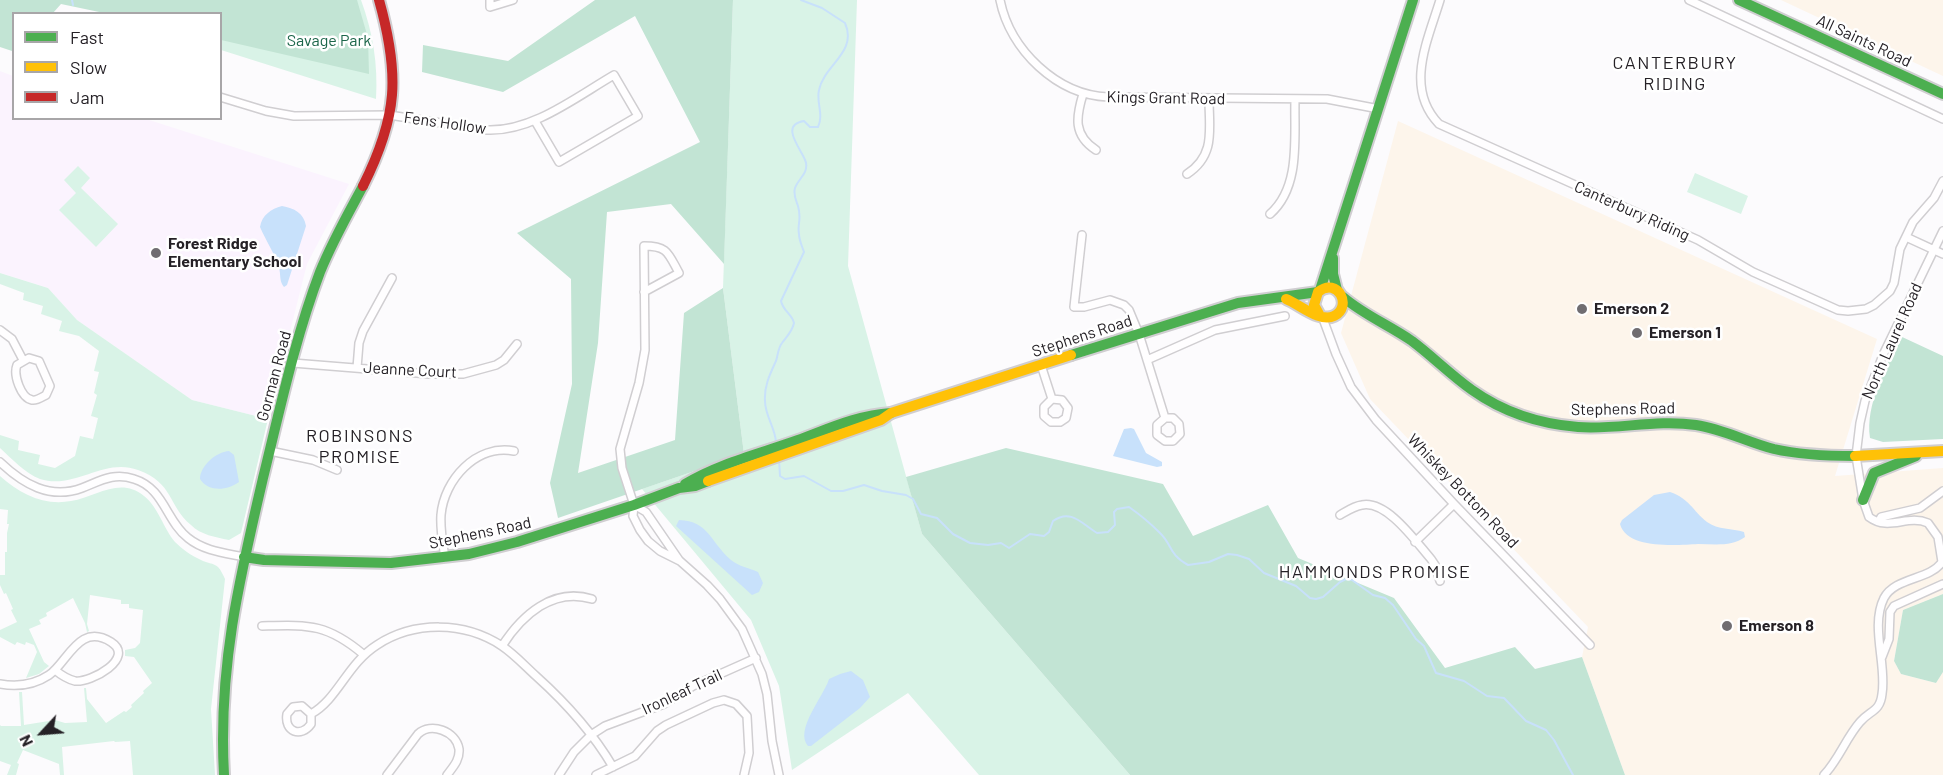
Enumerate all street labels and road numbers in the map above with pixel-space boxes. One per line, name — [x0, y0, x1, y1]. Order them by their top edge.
street label: All Saints Road — [1813, 11, 1915, 71]
street label: Kings Grant Road — [1107, 87, 1225, 109]
street label: Fens Hollow — [403, 108, 487, 138]
street label: Canterbury Riding — [1571, 177, 1693, 245]
street label: North Laurel Road — [1858, 280, 1926, 402]
street label: Stephens Road — [1029, 311, 1135, 361]
street label: Gorman Road — [253, 329, 295, 423]
street label: Jeanne Court — [363, 358, 457, 382]
street label: Stephens Road — [1571, 398, 1675, 420]
street label: Whiskey Bottom Road — [1403, 430, 1523, 552]
street label: Stephens Road — [427, 513, 533, 553]
street label: Ironleaf Trail — [639, 665, 725, 719]

